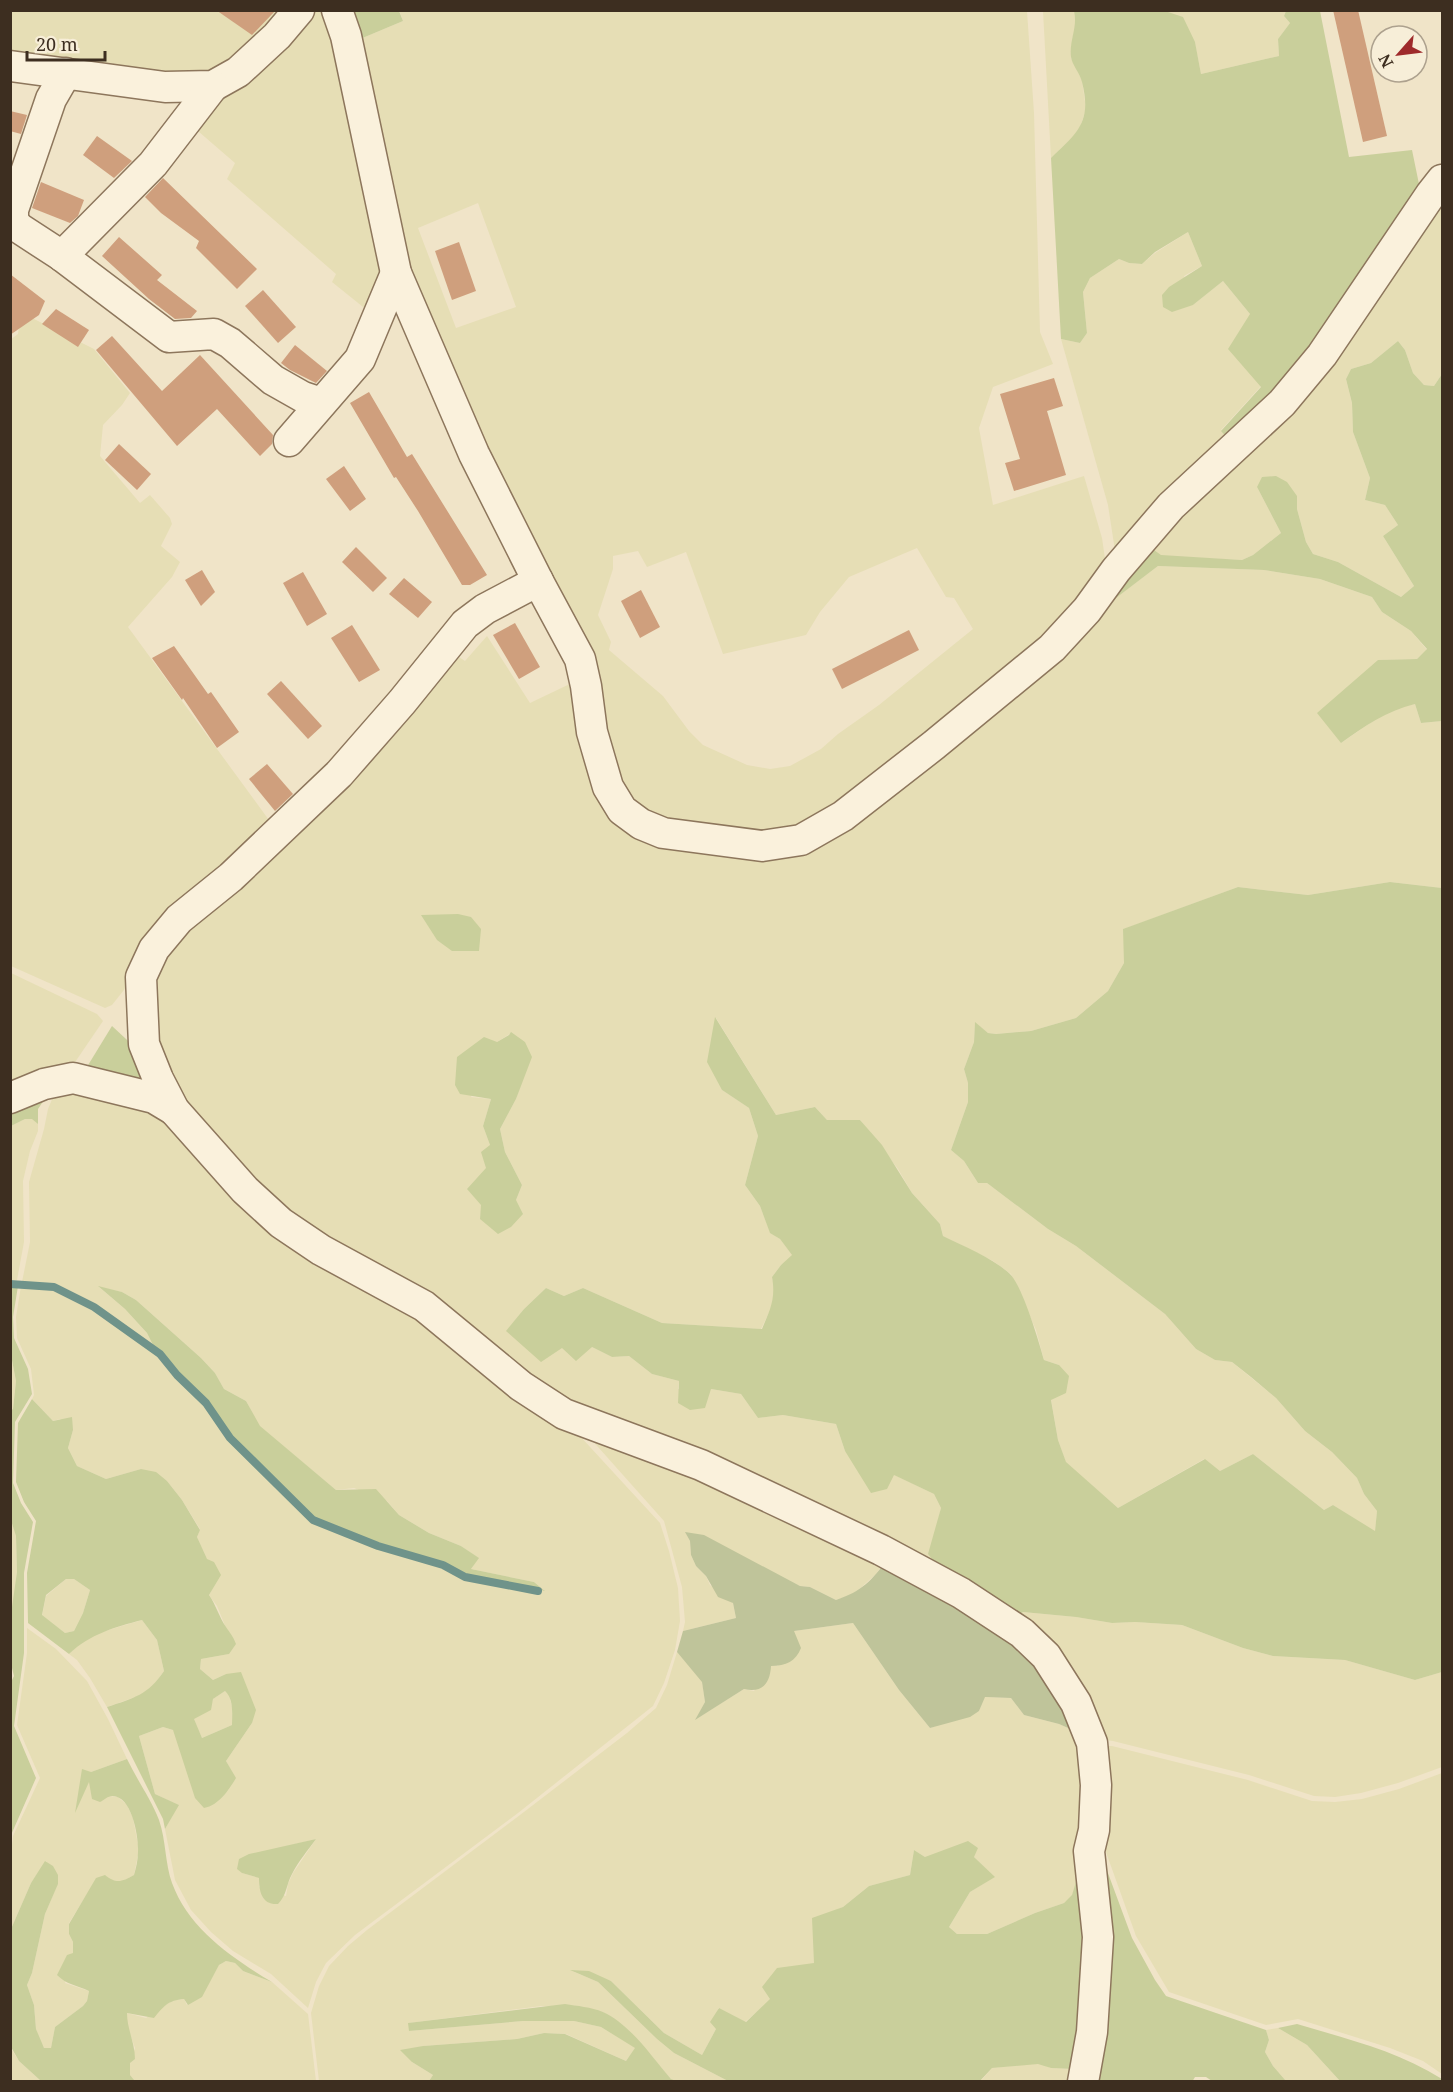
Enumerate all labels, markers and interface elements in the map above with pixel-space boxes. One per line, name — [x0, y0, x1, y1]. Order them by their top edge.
scale bar — [27, 24, 105, 62]
north arrow — [1369, 24, 1429, 84]
text: 20 m — [36, 32, 78, 56]
text: N — [1373, 50, 1398, 72]

